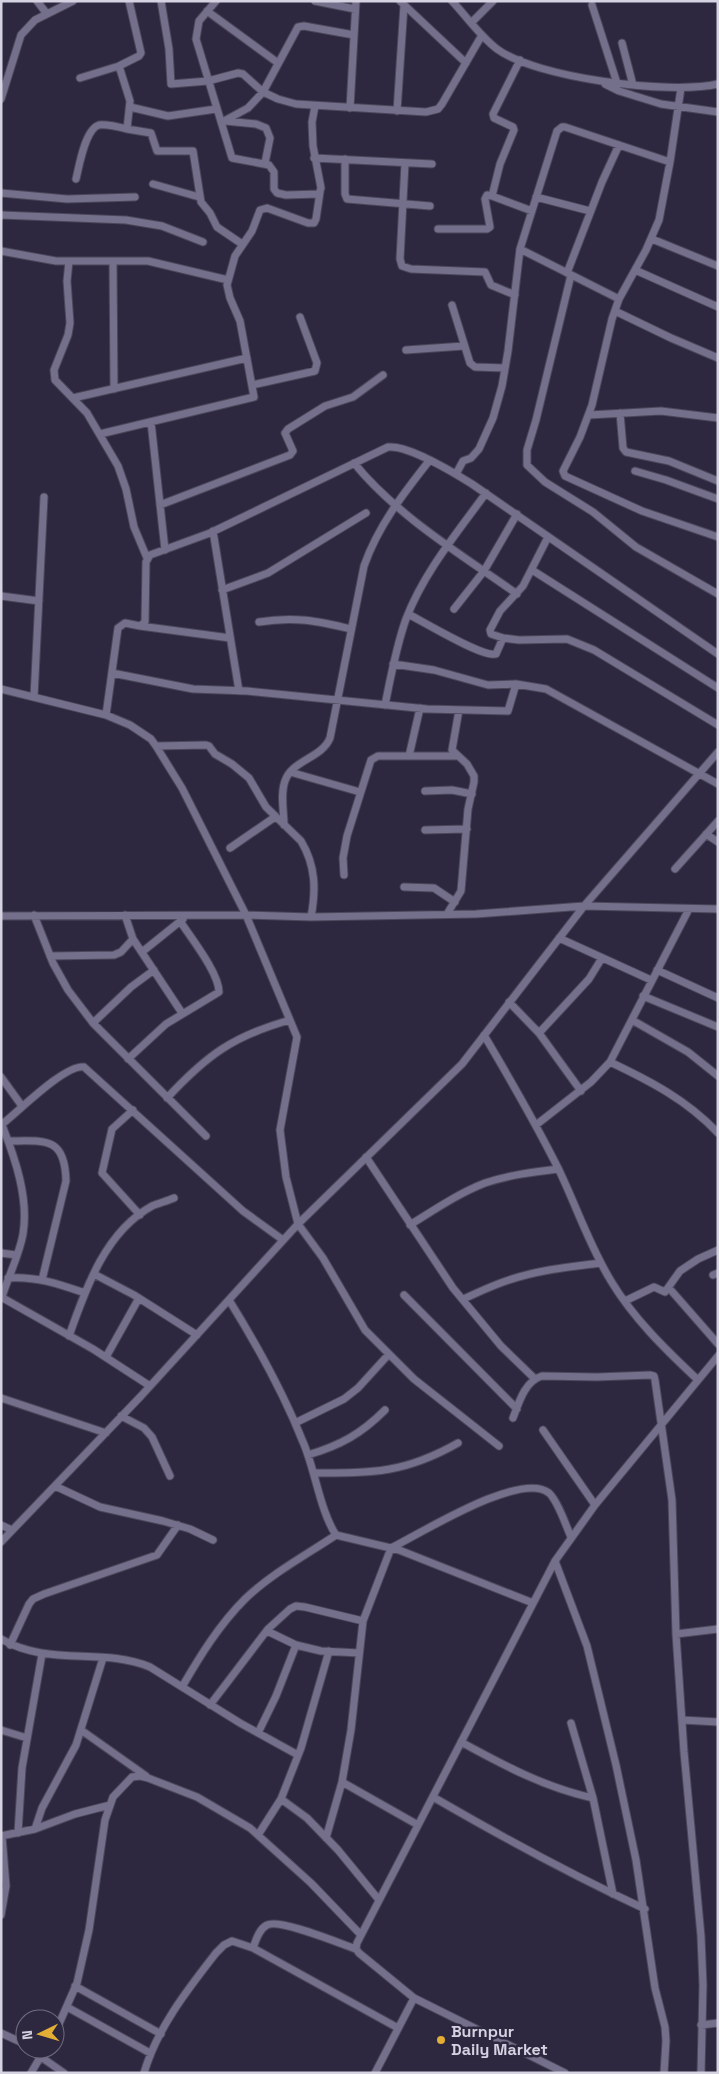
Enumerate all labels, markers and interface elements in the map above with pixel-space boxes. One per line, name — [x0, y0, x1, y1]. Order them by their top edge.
north arrow — [15, 2009, 65, 2059]
place label: Burnpur Daily Market — [451, 2021, 548, 2060]
text: N — [18, 2030, 36, 2041]
marker: Burnpur Daily Market — [435, 2034, 447, 2046]

